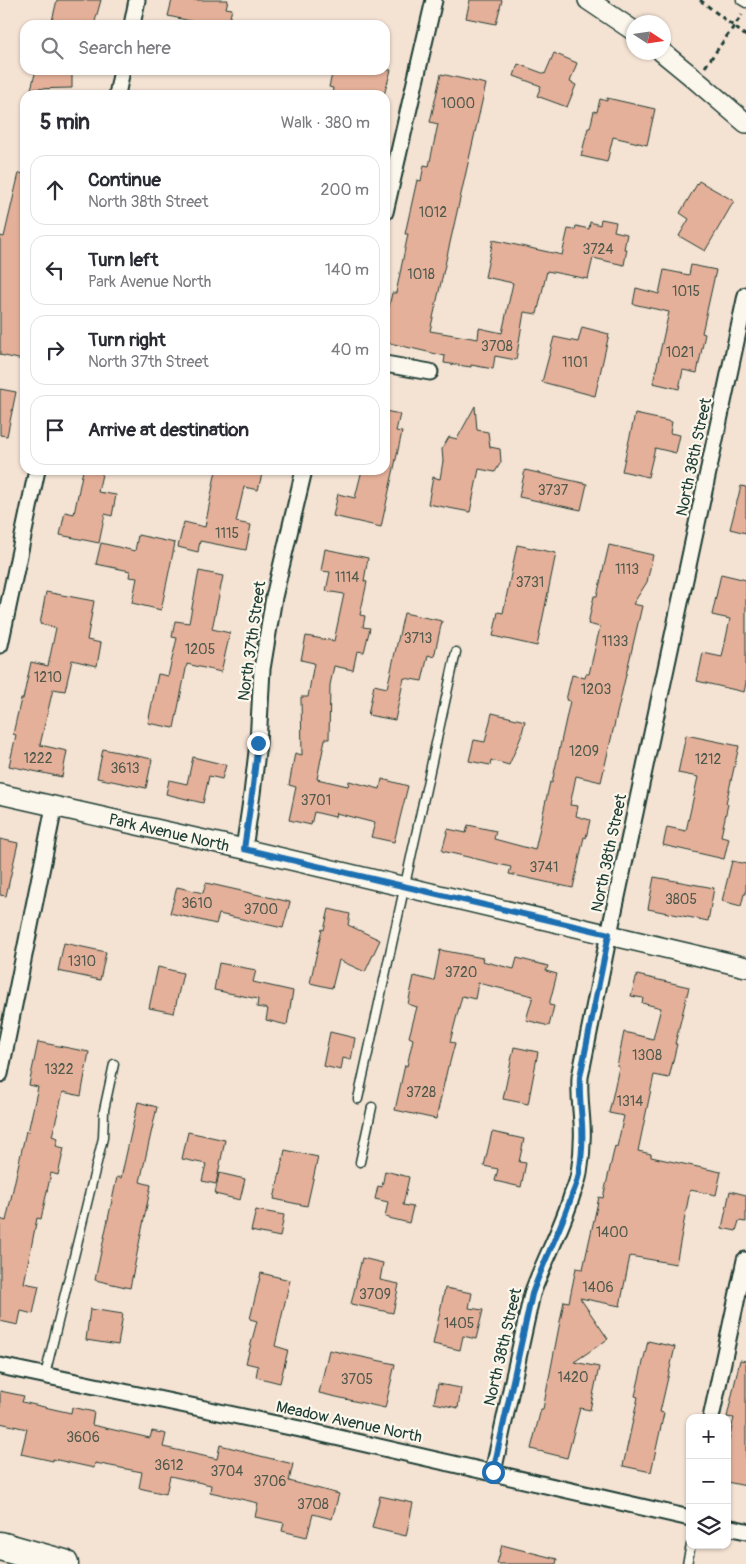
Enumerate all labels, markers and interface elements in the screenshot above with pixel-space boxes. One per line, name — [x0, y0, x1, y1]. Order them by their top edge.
north arrow — [626, 15, 671, 60]
search box — [20, 20, 390, 75]
icon: search — [38, 34, 66, 62]
text: Search here — [78, 36, 171, 60]
house number: 1000 — [441, 95, 475, 112]
text: 5 min — [40, 109, 90, 136]
text: Walk · 380 m — [281, 113, 370, 133]
text: Continue — [88, 168, 161, 192]
icon: ahead — [41, 176, 69, 204]
text: 200 m — [321, 180, 369, 200]
text: North 38th Street — [88, 192, 208, 212]
house number: 1012 — [419, 204, 447, 221]
house number: 3724 — [582, 241, 614, 258]
text: Turn left — [88, 248, 158, 272]
icon: left — [41, 256, 69, 284]
text: 140 m — [325, 260, 369, 280]
house number: 1018 — [407, 266, 435, 283]
text: Park Avenue North — [88, 272, 211, 292]
house number: 1015 — [672, 283, 700, 300]
text: Turn right — [88, 328, 166, 352]
icon: right — [41, 336, 69, 364]
house number: 3708 — [481, 338, 513, 355]
text: 40 m — [331, 340, 369, 360]
house number: 1021 — [666, 344, 694, 361]
text: North 37th Street — [88, 352, 209, 372]
house number: 1101 — [562, 354, 588, 371]
street label: North 38th Street — [672, 396, 716, 518]
icon: arrive — [41, 416, 69, 444]
text: Arrive at destination — [88, 418, 249, 442]
house number: 3737 — [538, 482, 569, 499]
house number: 1115 — [215, 525, 239, 542]
house number: 1113 — [615, 561, 639, 578]
house number: 1114 — [335, 569, 359, 586]
house number: 3731 — [516, 574, 544, 591]
street label: North 37th Street — [234, 579, 270, 702]
house number: 3713 — [404, 630, 432, 647]
house number: 1133 — [602, 633, 628, 650]
house number: 1205 — [185, 641, 215, 658]
house number: 1210 — [34, 669, 62, 686]
house number: 1203 — [581, 681, 612, 698]
route end — [247, 732, 270, 755]
house number: 1209 — [569, 743, 599, 760]
house number: 1222 — [24, 750, 53, 767]
house number: 1212 — [695, 751, 721, 768]
house number: 3613 — [110, 760, 140, 777]
house number: 3701 — [301, 792, 331, 809]
street label: North 38th Street — [587, 792, 631, 914]
street label: Park Avenue North — [107, 809, 231, 857]
house number: 3741 — [530, 859, 558, 876]
house number: 3805 — [665, 891, 697, 908]
house number: 3610 — [182, 895, 213, 912]
house number: 3700 — [244, 901, 278, 918]
house number: 1310 — [68, 953, 96, 970]
house number: 3720 — [445, 964, 477, 981]
house number: 1308 — [632, 1047, 662, 1064]
house number: 1322 — [45, 1061, 74, 1078]
house number: 3728 — [406, 1084, 436, 1101]
house number: 1314 — [617, 1093, 643, 1110]
house number: 1400 — [596, 1224, 628, 1241]
house number: 1406 — [582, 1279, 614, 1296]
house number: 3709 — [359, 1286, 391, 1303]
street label: North 38th Street — [480, 1286, 526, 1408]
house number: 1405 — [444, 1315, 474, 1332]
house number: 1420 — [558, 1369, 588, 1386]
house number: 3705 — [341, 1371, 373, 1388]
street label: Meadow Avenue North — [274, 1397, 424, 1447]
map controls — [686, 1414, 731, 1549]
button: + — [686, 1414, 731, 1459]
house number: 3606 — [66, 1429, 100, 1446]
house number: 3612 — [154, 1457, 184, 1474]
button: − — [686, 1459, 731, 1504]
route start — [482, 1461, 505, 1484]
house number: 3704 — [211, 1463, 243, 1480]
house number: 3706 — [254, 1473, 286, 1490]
house number: 3708 — [297, 1496, 329, 1513]
button: layers — [686, 1504, 731, 1549]

